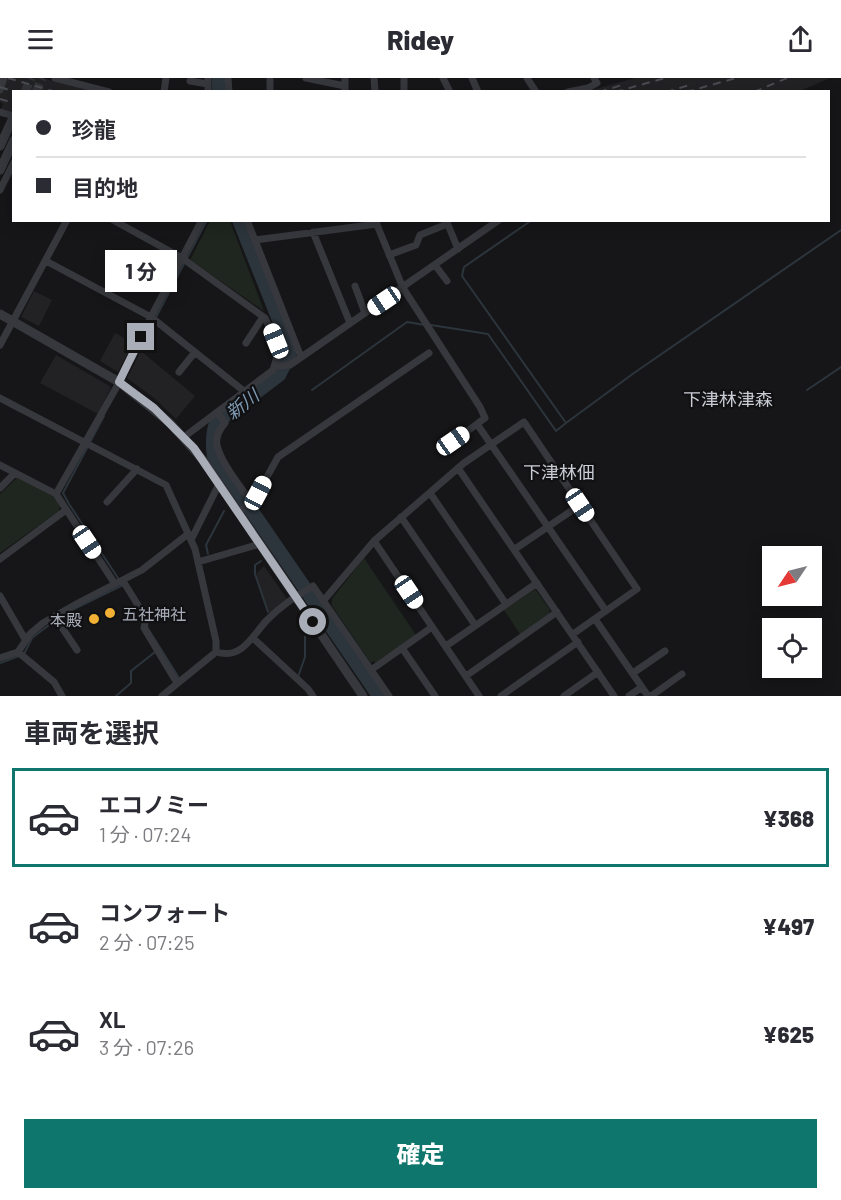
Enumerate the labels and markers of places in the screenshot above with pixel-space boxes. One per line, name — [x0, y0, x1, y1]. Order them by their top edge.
place label: 五社神社 — [122, 604, 186, 623]
marker: 五社神社 — [103, 606, 117, 620]
place label: 本殿 — [50, 610, 82, 629]
marker: 本殿 — [87, 612, 101, 626]

